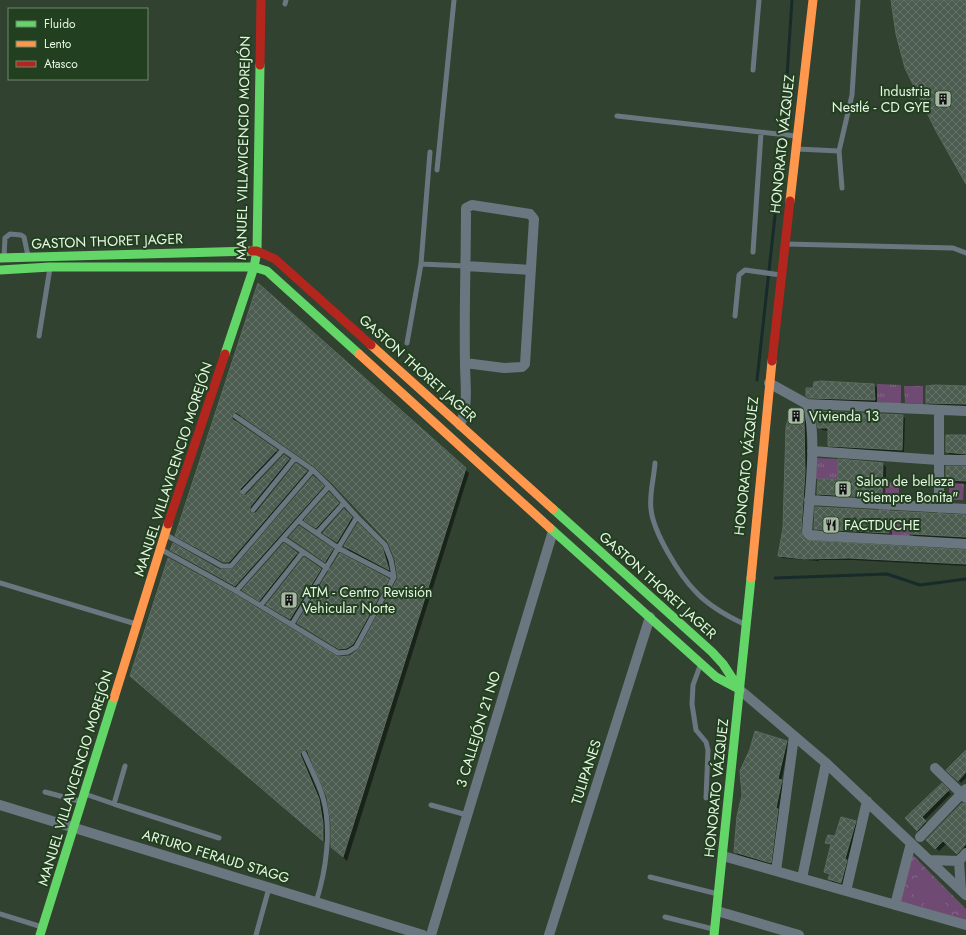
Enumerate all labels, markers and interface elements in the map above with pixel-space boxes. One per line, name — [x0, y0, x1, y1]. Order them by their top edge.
legend — [8, 8, 148, 80]
text: Fluido — [44, 15, 76, 33]
text: Lento — [44, 35, 72, 53]
street label: MANUEL VILLAVICENCIO MOREJÓN — [231, 36, 255, 260]
text: Atasco — [44, 55, 78, 73]
street label: HONORATO VÁZQUEZ — [765, 73, 799, 214]
place label: Industria Nestlé - CD GYE — [832, 81, 930, 117]
building icon: Industria Nestlé - CD GYE — [933, 89, 953, 109]
street label: GASTON THORET JAGER — [31, 228, 183, 254]
street label: GASTON THORET JAGER — [355, 310, 481, 426]
street label: MANUEL VILLAVICENCIO MOREJÓN — [129, 359, 217, 579]
street label: HONORATO VÁZQUEZ — [729, 395, 763, 536]
building icon: Vivienda 13 — [786, 406, 806, 426]
place label: Vivienda 13 — [809, 406, 879, 426]
place label: Salon de belleza "Siempre Bonita" — [856, 471, 959, 507]
building icon: Salon de belleza "Siempre Bonita" — [833, 479, 853, 499]
restaurant icon: FACTDUCHE — [821, 515, 841, 535]
place label: FACTDUCHE — [844, 515, 920, 535]
street label: GASTON THORET JAGER — [595, 527, 721, 643]
place label: ATM - Centro Revisión Vehicular Norte — [302, 582, 432, 618]
building icon: ATM - Centro Revisión Vehicular Norte — [279, 590, 299, 610]
street label: MANUEL VILLAVICENCIO MOREJÓN — [33, 668, 117, 888]
street label: 3 CALLEJÓN 21 NO — [451, 668, 505, 790]
street label: HONORATO VÁZQUEZ — [699, 717, 733, 858]
street label: TULIPANES — [566, 737, 606, 807]
street label: ARTURO FERAUD STAGG — [140, 824, 292, 888]

